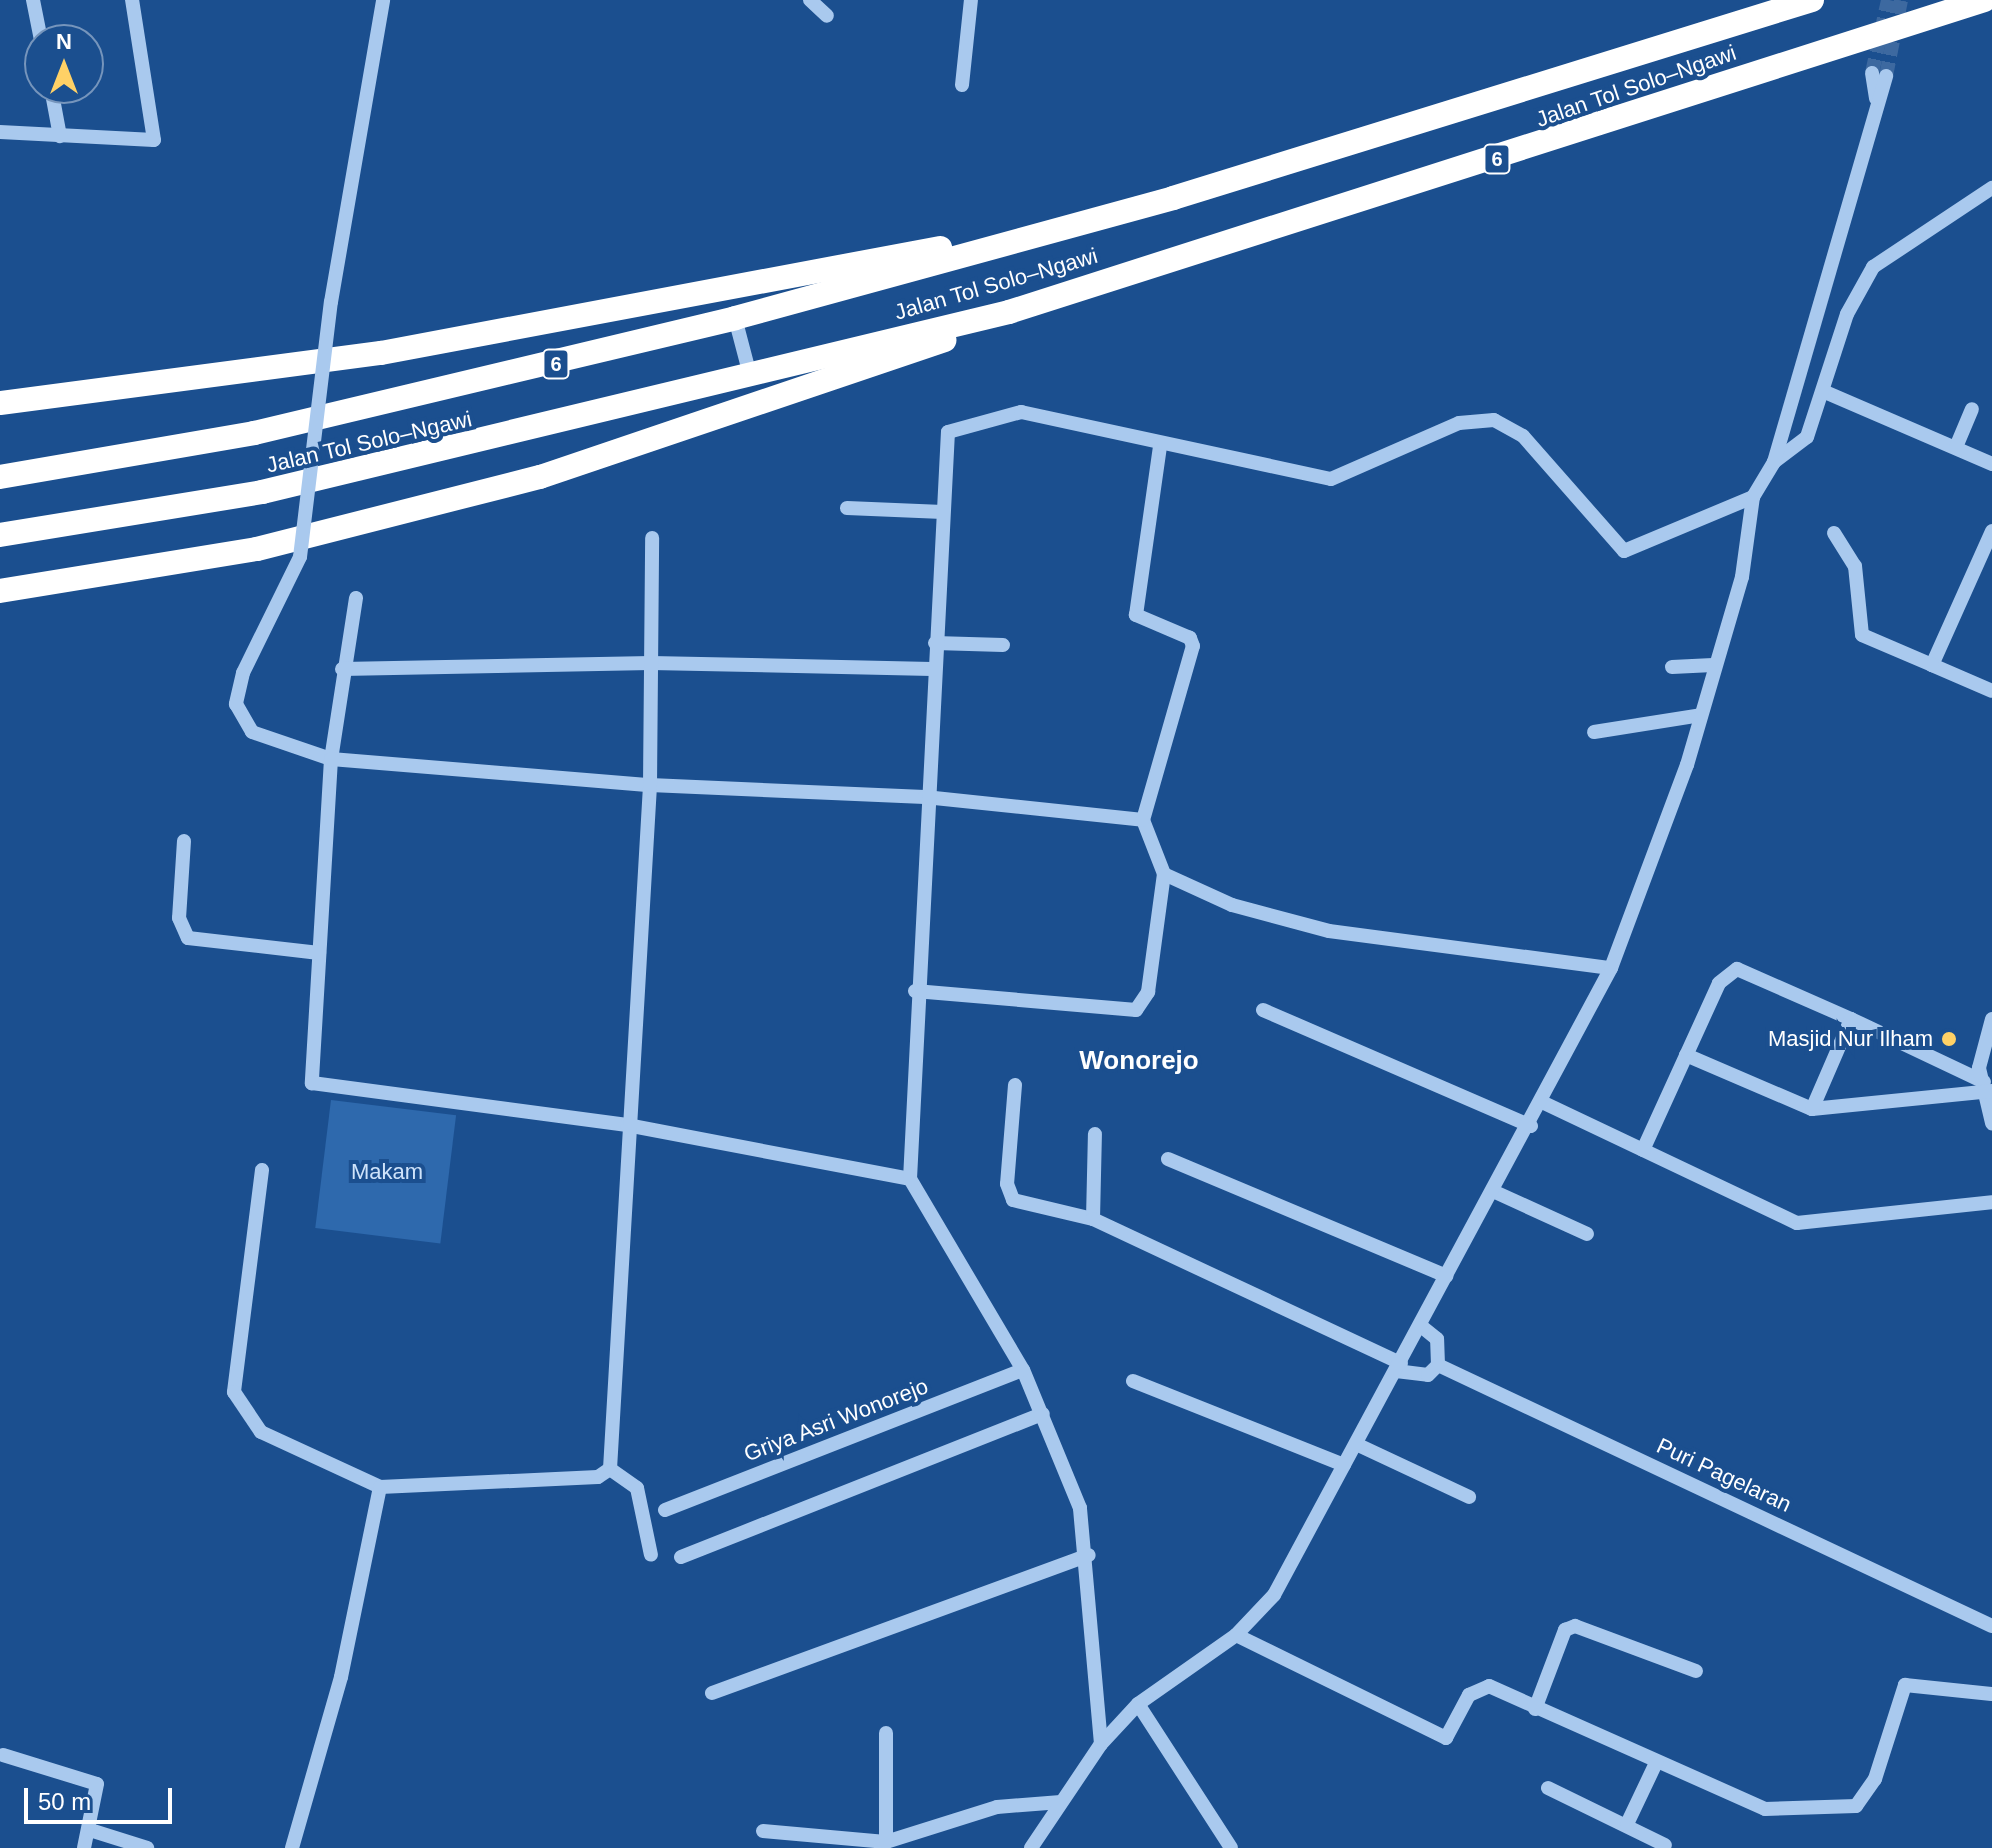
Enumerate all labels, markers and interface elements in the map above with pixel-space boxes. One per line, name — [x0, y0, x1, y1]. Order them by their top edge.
north arrow — [24, 24, 104, 104]
text: N — [56, 29, 72, 54]
street label: Jalan Tol Solo–Ngawi — [1532, 39, 1740, 133]
road number: 6 — [1483, 143, 1511, 175]
street label: Jalan Tol Solo–Ngawi — [891, 242, 1101, 326]
road number: 6 — [542, 348, 570, 380]
street label: Jalan Tol Solo–Ngawi — [264, 405, 474, 479]
place label: Masjid Nur Ilham — [1768, 1026, 1933, 1052]
marker: Masjid Nur Ilham — [1940, 1030, 1958, 1048]
district label: Wonorejo — [1079, 1045, 1199, 1077]
park label: Makam — [351, 1159, 423, 1185]
street label: Griya Asri Wonorejo — [740, 1372, 932, 1468]
street label: Puri Pagelaran — [1652, 1432, 1796, 1518]
scale bar — [28, 1772, 176, 1822]
text: 50 m — [38, 1788, 91, 1815]

